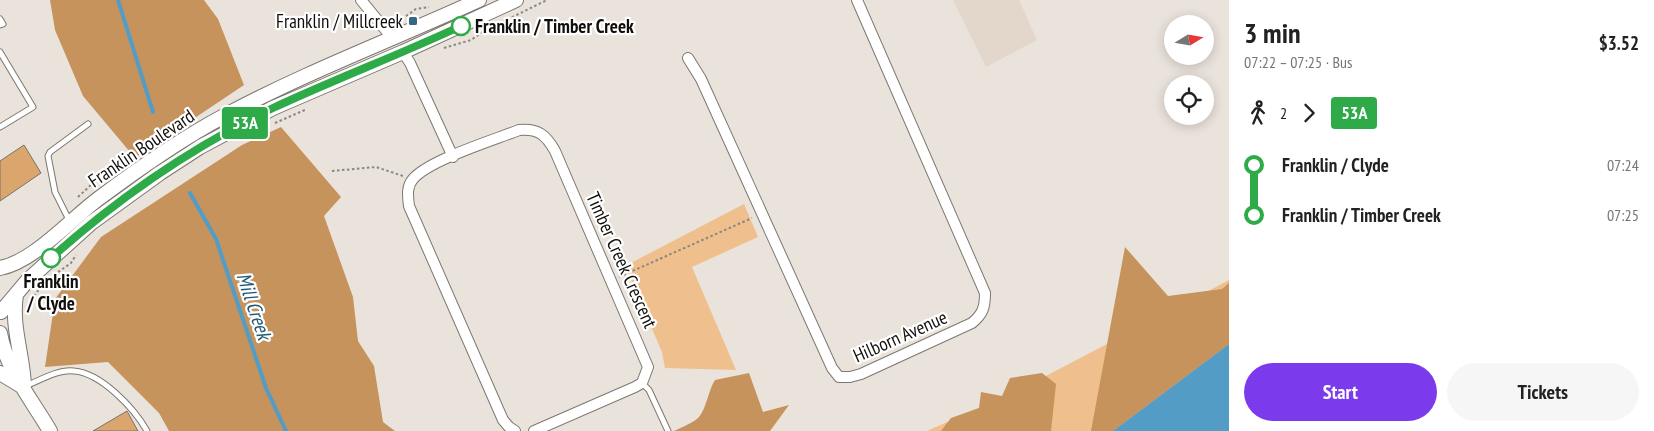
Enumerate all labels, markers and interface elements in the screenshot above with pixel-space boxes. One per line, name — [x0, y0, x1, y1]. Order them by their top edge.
place label: Franklin / Millcreek — [276, 9, 404, 33]
place label: Franklin / Timber Creek — [475, 14, 634, 38]
text: 3 min — [1244, 14, 1301, 51]
marker: Franklin / Millcreek — [407, 15, 419, 27]
north arrow — [1164, 15, 1214, 65]
map controls — [1164, 15, 1214, 125]
marker: Franklin / Timber Creek — [451, 16, 471, 36]
text: $3.52 — [1599, 31, 1639, 55]
text: 07:22 – 07:25 · Bus — [1244, 52, 1352, 72]
button: locate — [1164, 75, 1214, 125]
icon: walk — [1244, 99, 1272, 127]
icon: forward — [1295, 99, 1323, 127]
text: 53A — [1341, 101, 1367, 124]
text: 2 — [1280, 103, 1287, 123]
street label: Franklin Boulevard — [83, 104, 199, 192]
line badge: 53A — [216, 107, 274, 139]
text: 53A — [232, 111, 258, 134]
text: Franklin / Clyde — [1282, 153, 1389, 177]
text: 07:24 — [1607, 155, 1639, 175]
street label: Timber Creek Crescent — [581, 188, 663, 332]
text: Franklin / Timber Creek — [1282, 203, 1441, 227]
text: 07:25 — [1607, 205, 1639, 225]
marker: Franklin / Clyde — [41, 248, 61, 268]
place label: Franklin / Clyde — [23, 269, 79, 315]
water label: Mill Creek — [230, 269, 278, 345]
street label: Hilborn Avenue — [849, 305, 951, 367]
button: Start — [1244, 363, 1437, 421]
button: Tickets — [1447, 363, 1639, 421]

